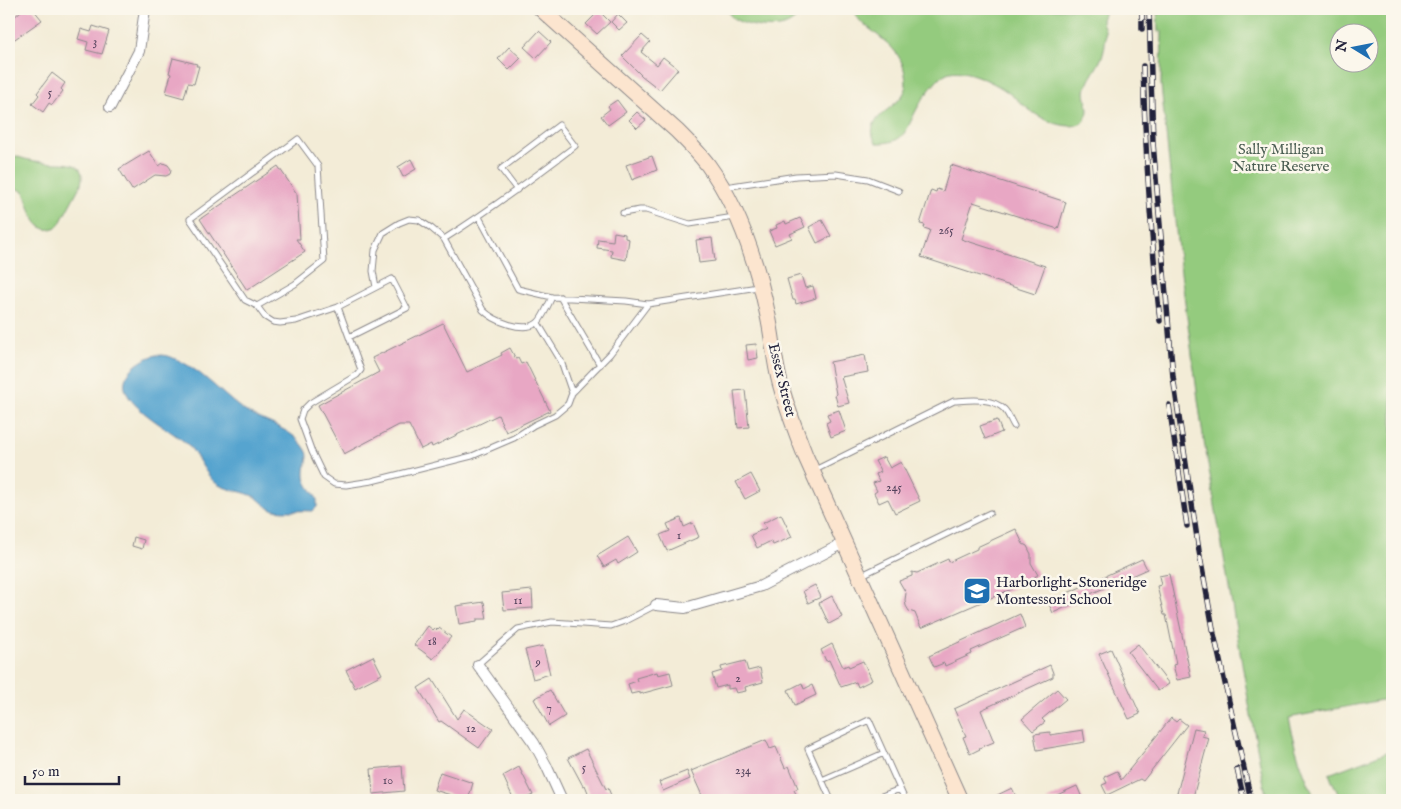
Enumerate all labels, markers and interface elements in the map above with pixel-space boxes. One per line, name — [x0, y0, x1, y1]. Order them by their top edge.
north arrow — [1328, 22, 1378, 72]
house number: 3 — [93, 34, 97, 49]
text: N — [1332, 38, 1352, 54]
house number: 5 — [48, 85, 53, 100]
park label: Sally Milligan Nature Reserve — [1233, 140, 1330, 176]
house number: 265 — [938, 223, 954, 238]
street label: Essex Street — [764, 341, 800, 419]
house number: 245 — [886, 480, 903, 495]
house number: 1 — [677, 528, 681, 543]
place label: Harborlight-Stoneridge Montessori School — [996, 573, 1147, 609]
school or university icon: Harborlight-Stoneridge Montessori School — [962, 576, 992, 606]
house number: 11 — [514, 593, 522, 608]
house number: 18 — [427, 634, 437, 649]
house number: 9 — [534, 655, 541, 670]
house number: 2 — [735, 671, 741, 686]
house number: 7 — [546, 701, 552, 716]
house number: 12 — [466, 721, 476, 736]
scale bar — [25, 754, 119, 786]
house number: 5 — [582, 760, 587, 775]
text: 50 m — [32, 762, 60, 781]
house number: 234 — [735, 763, 751, 778]
house number: 10 — [383, 773, 393, 788]

